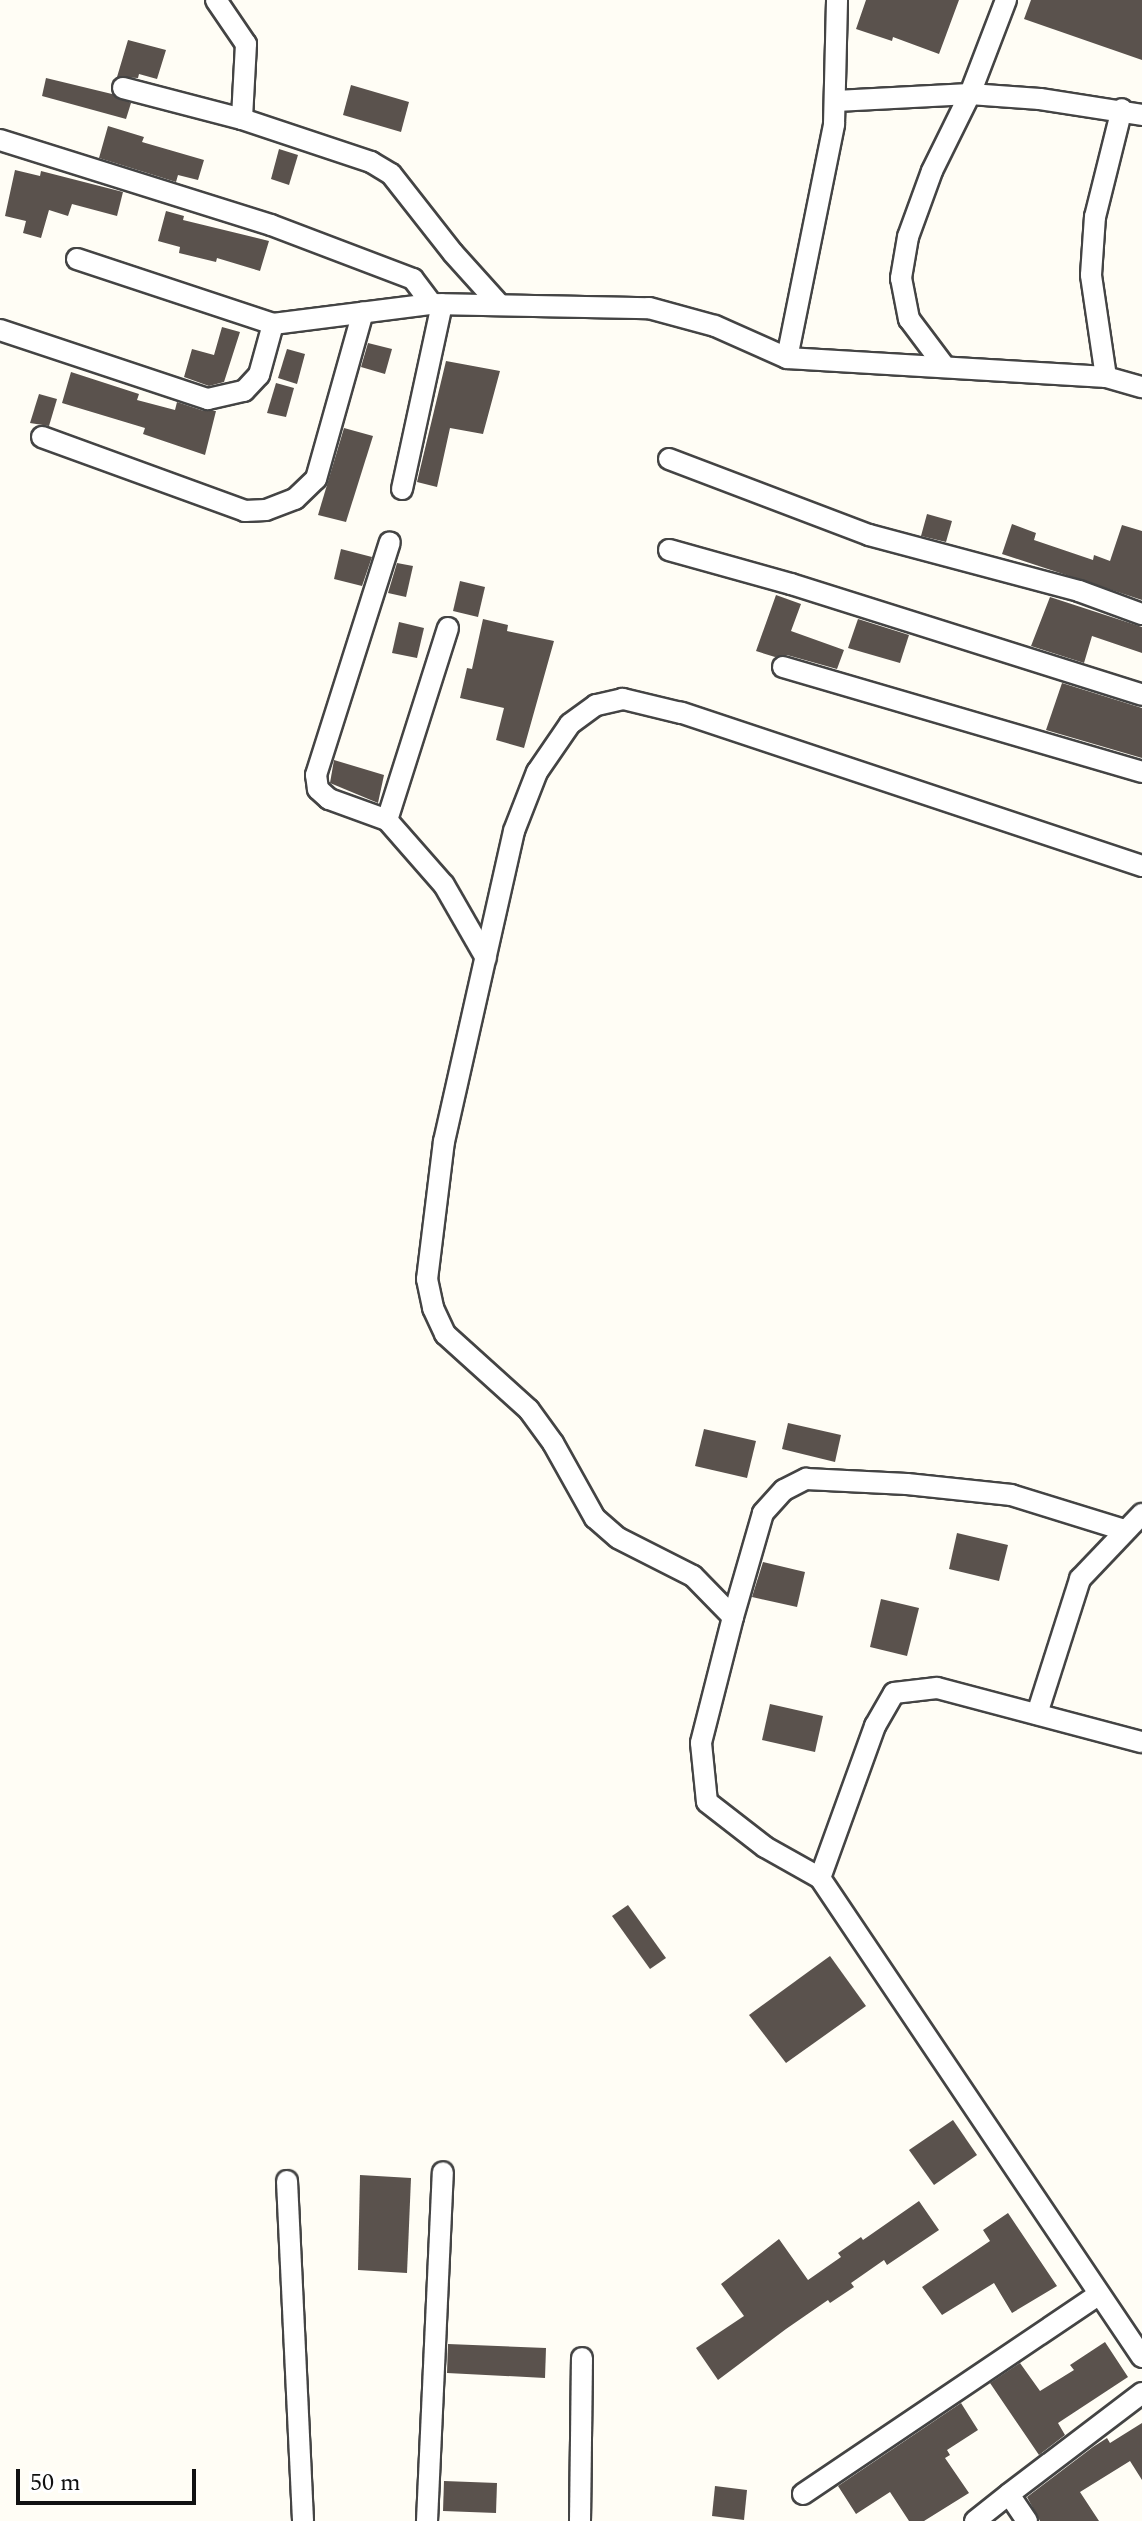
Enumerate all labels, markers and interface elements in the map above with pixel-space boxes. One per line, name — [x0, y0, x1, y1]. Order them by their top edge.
scale bar — [20, 2453, 200, 2503]
text: 50 m — [30, 2465, 81, 2501]

